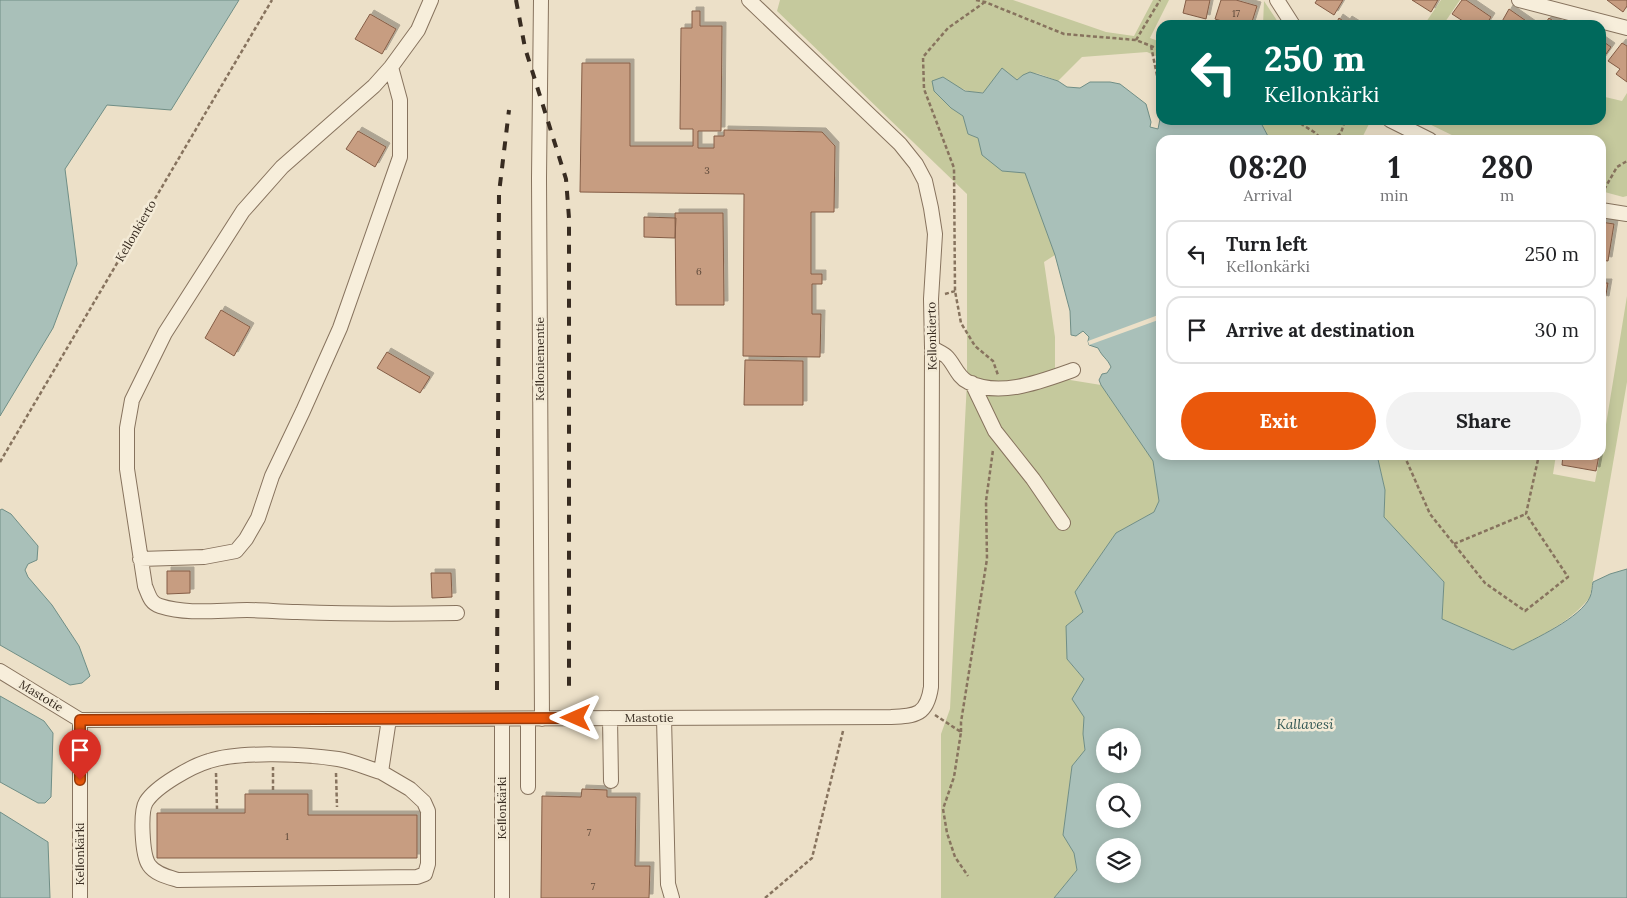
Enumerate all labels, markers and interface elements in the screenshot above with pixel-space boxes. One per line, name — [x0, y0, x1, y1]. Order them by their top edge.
house number: 17 — [1232, 7, 1241, 20]
text: 250 m — [1264, 36, 1365, 81]
icon: left — [1181, 40, 1246, 105]
text: Kellonkärki — [1264, 80, 1379, 108]
text: 08:20 — [1229, 148, 1307, 186]
text: 1 — [1388, 148, 1400, 186]
text: 280 — [1481, 148, 1533, 186]
house number: 3 — [704, 164, 710, 177]
text: Arrival — [1244, 185, 1292, 205]
text: min — [1380, 185, 1409, 205]
text: m — [1500, 185, 1514, 205]
street label: Kellonkierto — [112, 197, 159, 264]
text: Turn left — [1226, 232, 1307, 256]
icon: left — [1183, 240, 1211, 268]
text: 250 m — [1525, 242, 1579, 266]
text: Kellonkärki — [1226, 256, 1310, 276]
house number: 6 — [696, 265, 702, 278]
street label: Kellonkierto — [923, 302, 940, 370]
street label: Kelloniementie — [532, 316, 547, 401]
icon: arrive — [1183, 316, 1211, 344]
text: Arrive at destination — [1226, 318, 1415, 342]
text: 30 m — [1535, 318, 1579, 342]
button: Exit — [1181, 392, 1376, 450]
button: Share — [1386, 392, 1581, 450]
street label: Mastotie — [16, 677, 67, 715]
position arrow — [549, 691, 601, 743]
street label: Mastotie — [625, 710, 674, 725]
water label: Kallavesi — [1276, 715, 1334, 733]
map controls — [1096, 728, 1141, 883]
button: sound — [1096, 728, 1141, 773]
pin — [59, 729, 101, 780]
icon: arrive — [66, 736, 94, 764]
street label: Kellonkärki — [494, 777, 509, 839]
button: search — [1096, 783, 1141, 828]
street label: Kellonkärki — [72, 823, 87, 885]
house number: 7 — [587, 826, 592, 839]
house number: 1 — [285, 830, 289, 843]
button: layers — [1096, 838, 1141, 883]
house number: 7 — [591, 880, 596, 893]

